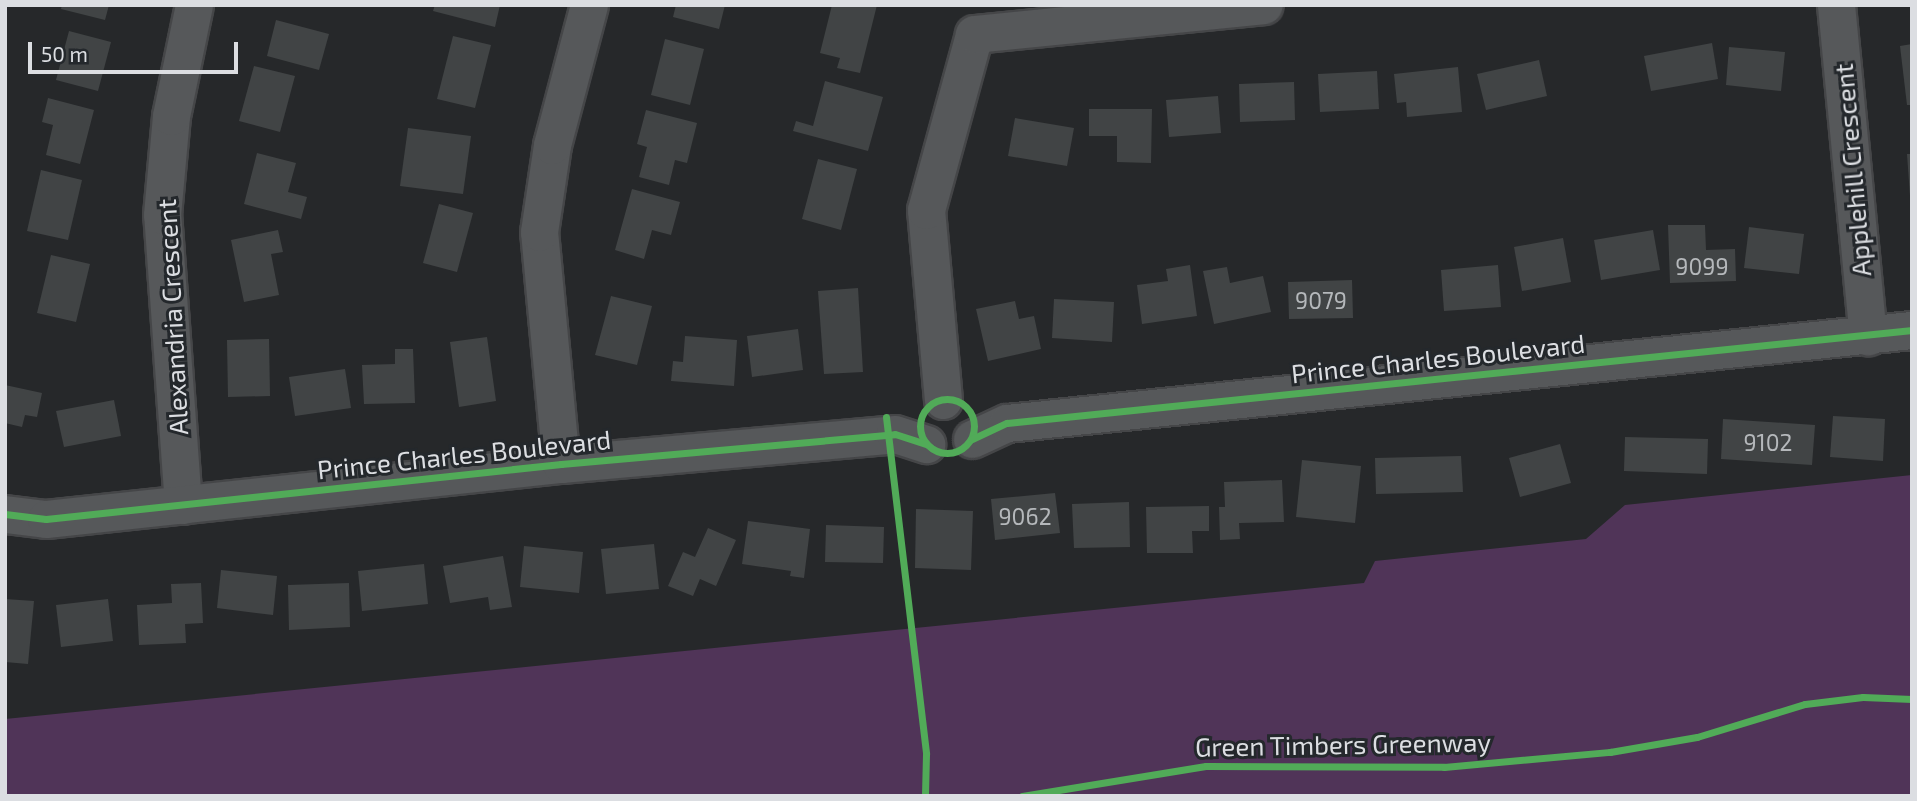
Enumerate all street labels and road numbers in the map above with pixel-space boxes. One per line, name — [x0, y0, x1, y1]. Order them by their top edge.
street label: Applehill Crescent — [1827, 62, 1877, 278]
street label: Alexandria Crescent — [150, 198, 194, 436]
street label: Prince Charles Boulevard — [1290, 327, 1586, 389]
street label: Prince Charles Boulevard — [316, 423, 612, 485]
street label: Green Timbers Greenway — [1194, 726, 1492, 762]

